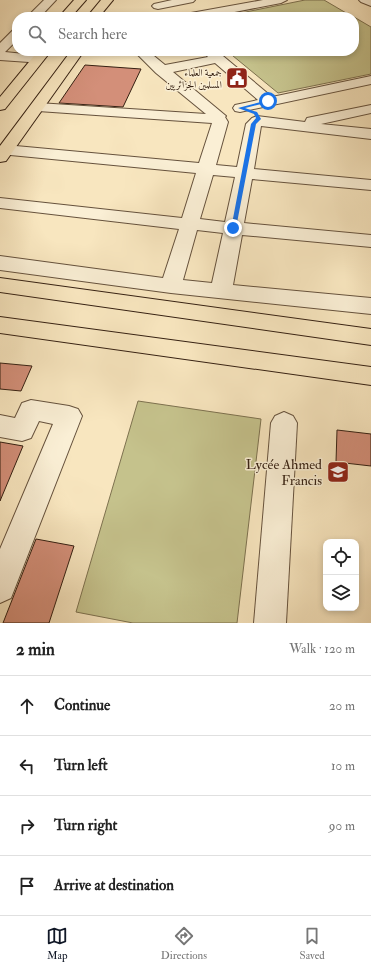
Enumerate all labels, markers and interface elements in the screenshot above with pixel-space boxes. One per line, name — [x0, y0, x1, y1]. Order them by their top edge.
search box — [12, 12, 359, 56]
icon: search — [26, 23, 48, 45]
text: Search here — [58, 25, 127, 44]
public building icon: جمعية العلماء المسلمين الجزائريين — [224, 65, 250, 91]
place label: جمعية العلماء المسلمين الجزائريين — [166, 67, 222, 91]
route start — [259, 92, 277, 110]
route end — [224, 219, 242, 237]
place label: Lycée Ahmed Francis — [246, 456, 322, 489]
school or university icon: Lycée Ahmed Francis — [325, 459, 351, 485]
map controls — [323, 539, 359, 611]
button: locate — [323, 539, 359, 575]
button: layers — [323, 575, 359, 611]
text: 2 min — [16, 639, 55, 660]
text: Walk · 120 m — [289, 641, 355, 657]
icon: ahead — [16, 695, 38, 717]
text: Continue — [54, 696, 110, 715]
text: 20 m — [329, 698, 355, 714]
icon: left — [16, 755, 38, 777]
text: Turn left — [54, 756, 108, 775]
text: 10 m — [331, 758, 355, 774]
icon: right — [16, 815, 38, 837]
text: Turn right — [54, 816, 117, 835]
text: 90 m — [329, 818, 355, 834]
icon: arrive — [16, 875, 38, 897]
text: Arrive at destination — [54, 876, 174, 895]
tab: Map — [46, 925, 68, 962]
tab: Directions — [161, 925, 207, 962]
tab: Saved — [300, 925, 325, 962]

